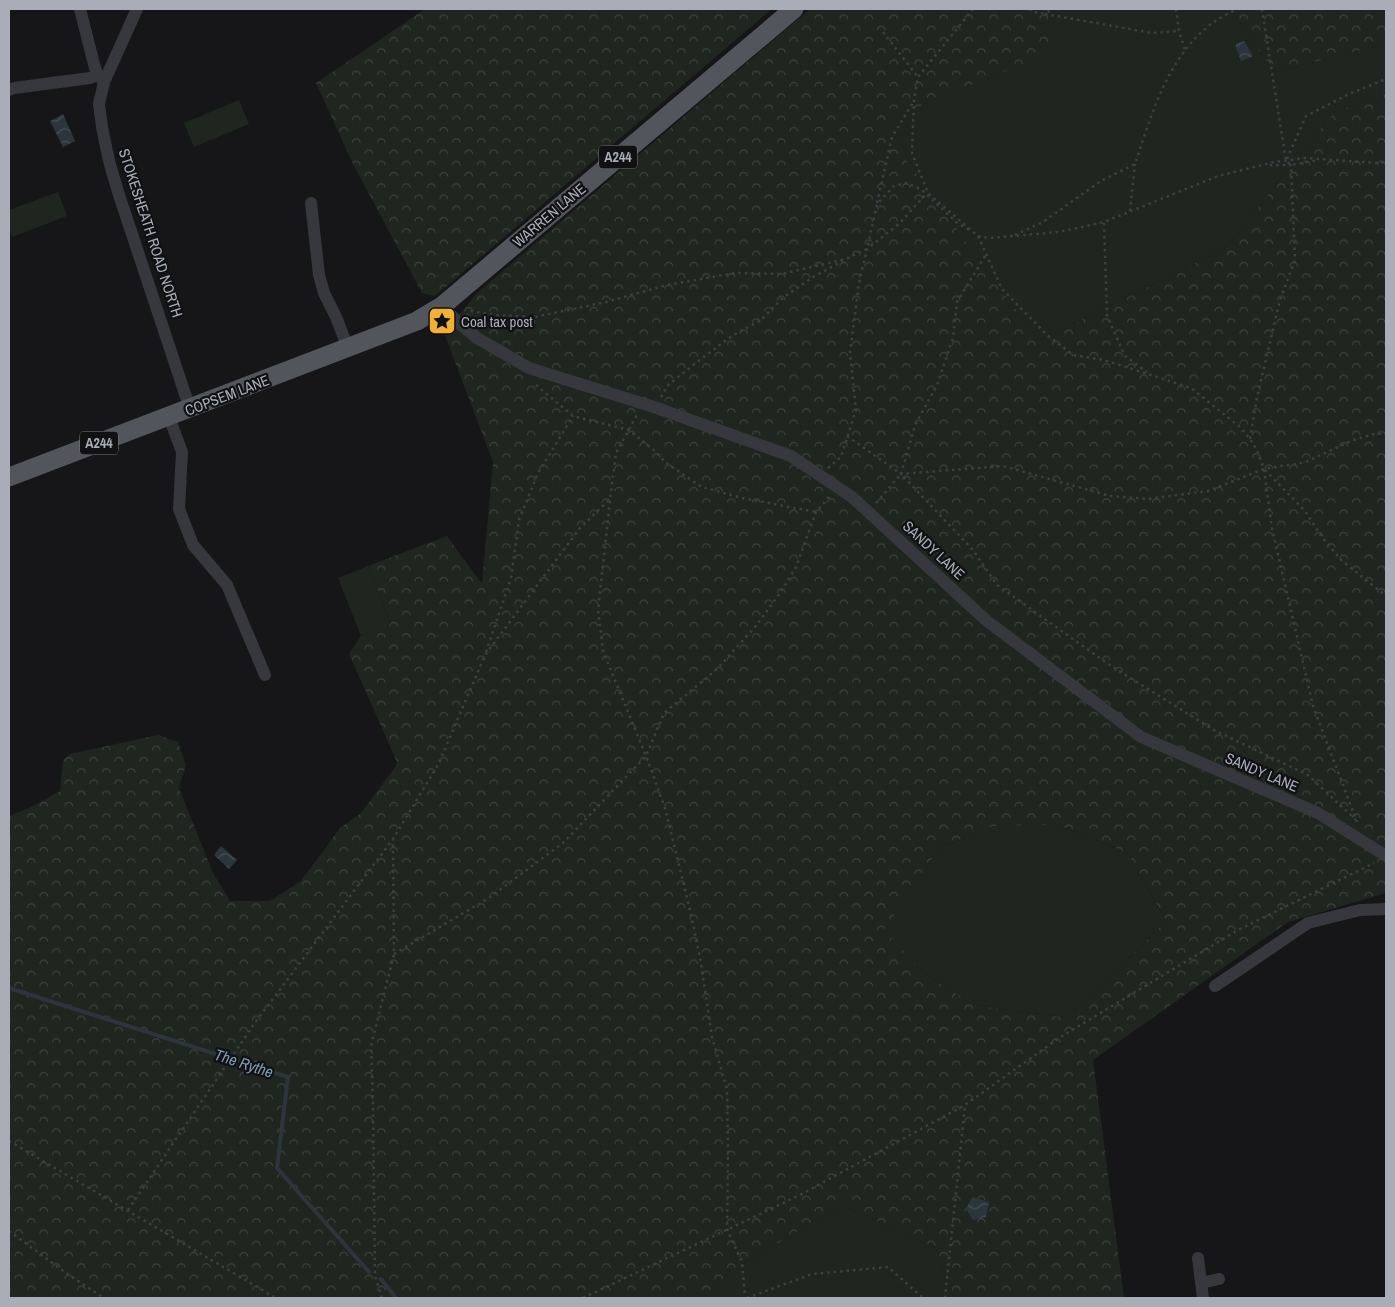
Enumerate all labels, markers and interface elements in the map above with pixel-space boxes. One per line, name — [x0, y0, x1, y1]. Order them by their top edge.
street label: STOKESHEATH ROAD NORTH — [114, 146, 188, 320]
road number: A244 — [599, 146, 637, 168]
street label: WARREN LANE — [508, 178, 590, 252]
place icon: Coal tax post — [427, 306, 457, 336]
place label: Coal tax post — [461, 311, 533, 332]
street label: COPSEM LANE — [182, 369, 272, 421]
road number: A244 — [80, 432, 118, 454]
street label: SANDY LANE — [898, 516, 970, 584]
street label: SANDY LANE — [1222, 747, 1302, 797]
water label: The Rythe — [212, 1043, 276, 1083]

